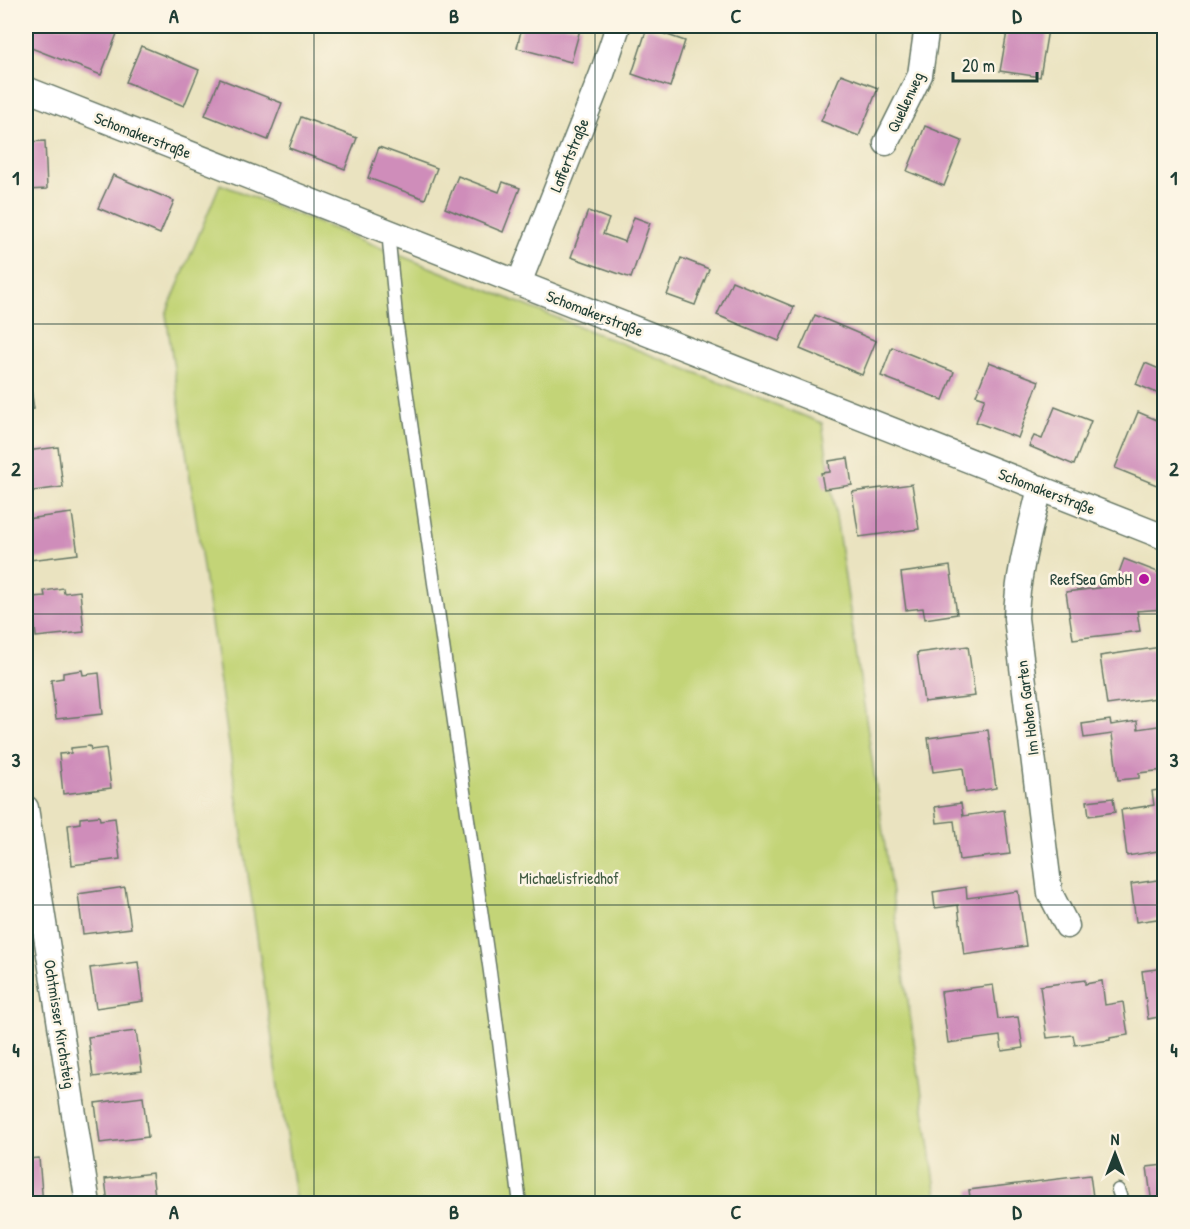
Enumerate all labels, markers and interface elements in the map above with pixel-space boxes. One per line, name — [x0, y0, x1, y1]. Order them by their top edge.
text: A — [169, 2, 179, 29]
text: B — [449, 2, 459, 29]
text: C — [731, 2, 742, 29]
text: D — [1012, 2, 1022, 29]
scale bar — [953, 45, 1037, 83]
text: 20 m — [962, 53, 995, 78]
street label: Quellenweg — [881, 68, 929, 136]
street label: Schomakerstraße — [91, 106, 195, 164]
street label: Laffertstraße — [544, 114, 594, 195]
text: 1 — [12, 164, 20, 191]
text: 1 — [1170, 164, 1178, 191]
street label: Schomakerstraße — [543, 284, 647, 342]
text: 2 — [11, 455, 21, 482]
text: 2 — [1169, 455, 1179, 482]
street label: Schomakerstraße — [995, 462, 1099, 520]
place label: ReefSea GmbH — [1050, 568, 1132, 590]
marker: ReefSea GmbH — [1137, 572, 1151, 586]
street label: Im Hohen Garten — [1010, 659, 1044, 757]
text: 3 — [12, 746, 21, 773]
text: 3 — [1170, 746, 1179, 773]
park label: Michaelisfriedhof — [519, 867, 619, 889]
street label: Ochtmisser Kirchsteig — [39, 958, 81, 1090]
text: 4 — [12, 1036, 20, 1063]
text: 4 — [1170, 1036, 1178, 1063]
north arrow — [1085, 1124, 1145, 1184]
text: N — [1111, 1128, 1120, 1150]
text: A — [169, 1198, 179, 1225]
text: B — [449, 1198, 459, 1225]
text: C — [731, 1198, 742, 1225]
text: D — [1012, 1198, 1022, 1225]

